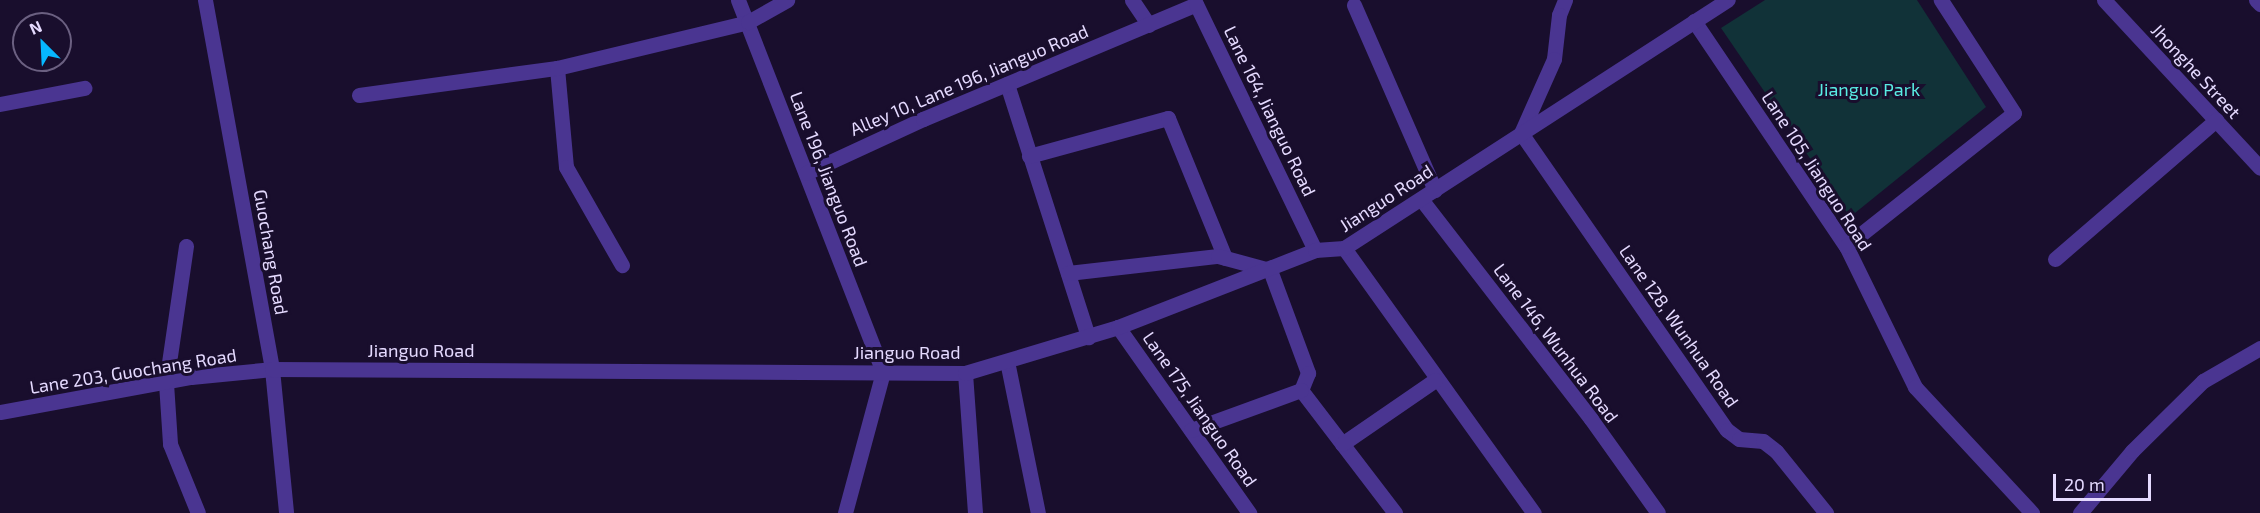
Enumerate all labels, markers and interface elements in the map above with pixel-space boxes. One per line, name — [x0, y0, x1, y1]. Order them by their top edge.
north arrow — [12, 12, 72, 72]
text: N — [26, 16, 44, 38]
street label: Jhonghe Street — [2147, 19, 2245, 123]
street label: Alley 10, Lane 196, Jianguo Road — [846, 20, 1092, 140]
street label: Lane 164, Jianguo Road — [1219, 22, 1321, 200]
park label: Jianguo Park — [1818, 78, 1920, 100]
street label: Lane 105, Jianguo Road — [1757, 87, 1877, 255]
street label: Lane 196, Jianguo Road — [786, 88, 872, 270]
street label: Jianguo Road — [1335, 160, 1437, 236]
street label: Guochang Road — [249, 188, 293, 316]
street label: Lane 128, Wunhua Road — [1615, 241, 1743, 411]
street label: Lane 146, Wunhua Road — [1489, 259, 1623, 427]
street label: Lane 175, Jianguo Road — [1138, 327, 1262, 491]
street label: Jianguo Road — [368, 339, 474, 361]
street label: Jianguo Road — [854, 341, 960, 363]
street label: Lane 203, Guochang Road — [28, 344, 238, 398]
scale bar — [2056, 462, 2154, 500]
text: 20 m — [2064, 473, 2105, 495]

